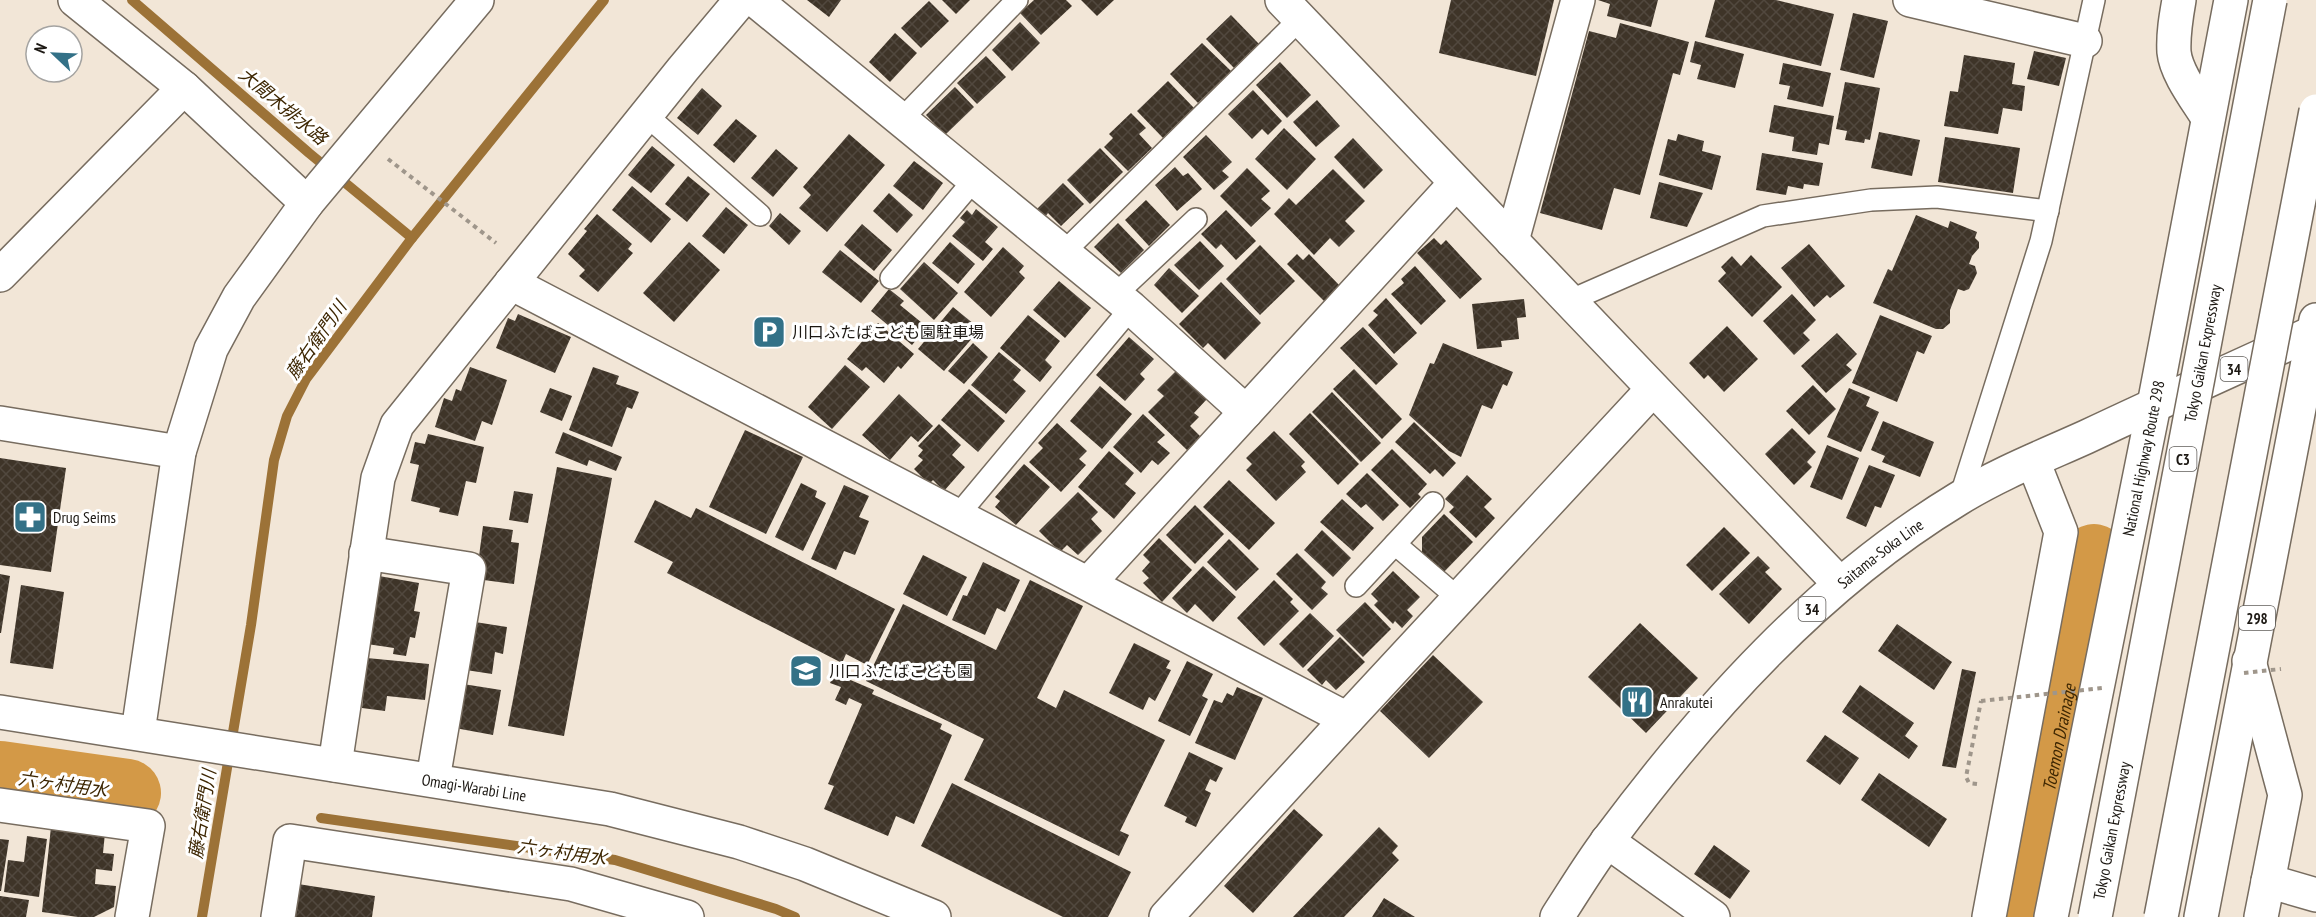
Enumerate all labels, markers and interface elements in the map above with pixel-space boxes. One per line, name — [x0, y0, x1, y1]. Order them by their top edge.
north arrow — [24, 24, 84, 84]
text: N — [29, 40, 51, 56]
water label: 大間木排水路 — [234, 62, 333, 151]
street label: Tokyo Gaikan Expressway — [2180, 283, 2226, 424]
water label: 藤右衛門川 — [281, 295, 352, 383]
parking icon: 川口ふたばこども園駐車場 — [751, 314, 787, 350]
place label: 川口ふたばこども園駐車場 — [792, 322, 984, 342]
road number: 34 — [2220, 357, 2248, 381]
street label: National Highway Route 298 — [2118, 379, 2168, 538]
road number: C3 — [2170, 447, 2196, 471]
pharmacy icon: Drug Seims — [12, 499, 48, 535]
place label: Drug Seims — [53, 507, 116, 527]
street label: Saitama-Soka Line — [1833, 514, 1927, 593]
road number: 34 — [1798, 597, 1826, 621]
road number: 298 — [2239, 606, 2275, 630]
school or university icon: 川口ふたばこども園 — [788, 653, 824, 689]
place label: 川口ふたばこども園 — [829, 661, 973, 681]
water label: Toemon Drainage — [2037, 681, 2081, 793]
restaurant icon: Anrakutei — [1619, 684, 1655, 720]
place label: Anrakutei — [1660, 692, 1713, 712]
street label: Tokyo Gaikan Expressway — [2089, 760, 2134, 901]
water label: 六ヶ村用水 — [17, 766, 111, 802]
water label: 藤右衛門川 — [184, 766, 221, 860]
street label: Omagi-Warabi Line — [420, 769, 528, 806]
water label: 六ヶ村用水 — [516, 834, 610, 870]

